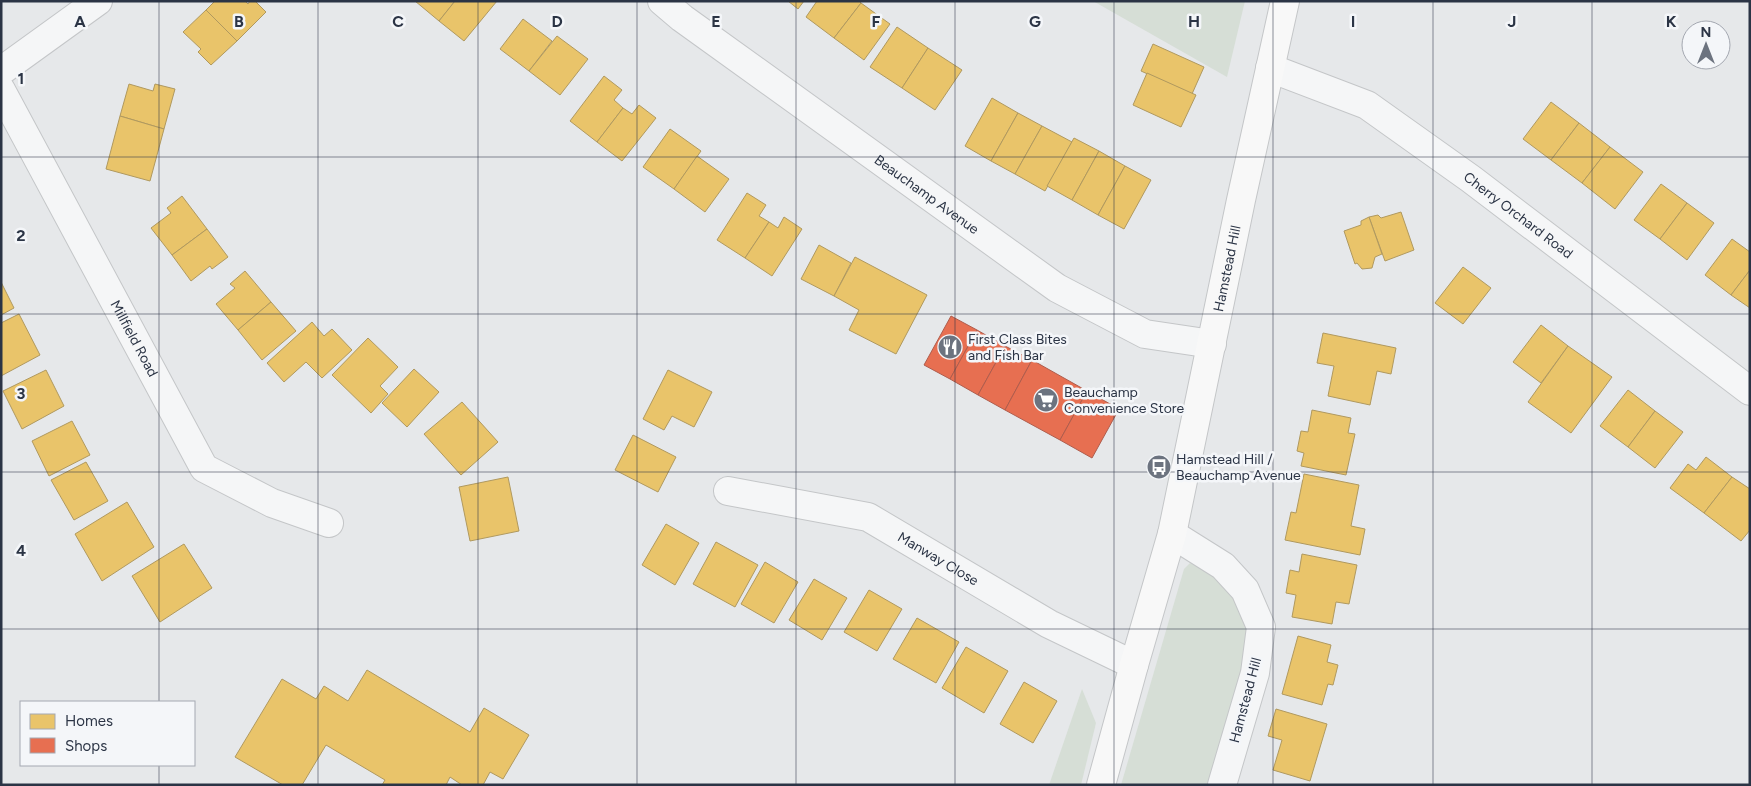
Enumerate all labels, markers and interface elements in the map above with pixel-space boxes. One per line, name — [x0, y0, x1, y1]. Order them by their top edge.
text: A — [74, 12, 86, 31]
text: B — [234, 12, 244, 31]
text: C — [392, 12, 404, 31]
text: D — [551, 12, 563, 31]
text: E — [711, 12, 721, 31]
text: F — [872, 12, 881, 31]
text: G — [1029, 12, 1041, 31]
text: H — [1188, 12, 1200, 31]
text: I — [1351, 12, 1355, 31]
text: J — [1508, 12, 1516, 31]
text: K — [1666, 12, 1677, 31]
north arrow — [1681, 20, 1731, 70]
text: N — [1701, 24, 1711, 41]
text: 1 — [18, 69, 24, 88]
street label: Beauchamp Avenue — [871, 151, 982, 238]
street label: Cherry Orchard Road — [1460, 169, 1576, 262]
street label: Hamstead Hill — [1210, 224, 1245, 313]
text: 2 — [16, 226, 26, 245]
street label: Millfield Road — [107, 297, 161, 380]
place label: First Class Bites and Fish Bar — [968, 331, 1067, 364]
restaurant icon: First Class Bites and Fish Bar — [937, 334, 963, 360]
text: 3 — [17, 384, 26, 403]
place label: Beauchamp Convenience Store — [1064, 384, 1185, 417]
supermarket icon: Beauchamp Convenience Store — [1033, 387, 1059, 413]
place label: Hamstead Hill / Beauchamp Avenue — [1176, 451, 1301, 484]
bus stop icon: Hamstead Hill / Beauchamp Avenue — [1146, 454, 1172, 480]
street label: Manway Close — [895, 528, 982, 590]
text: 4 — [16, 541, 26, 560]
street label: Hamstead Hill — [1226, 656, 1265, 745]
legend — [20, 701, 195, 766]
text: Homes — [65, 712, 113, 730]
text: Shops — [65, 737, 107, 755]

